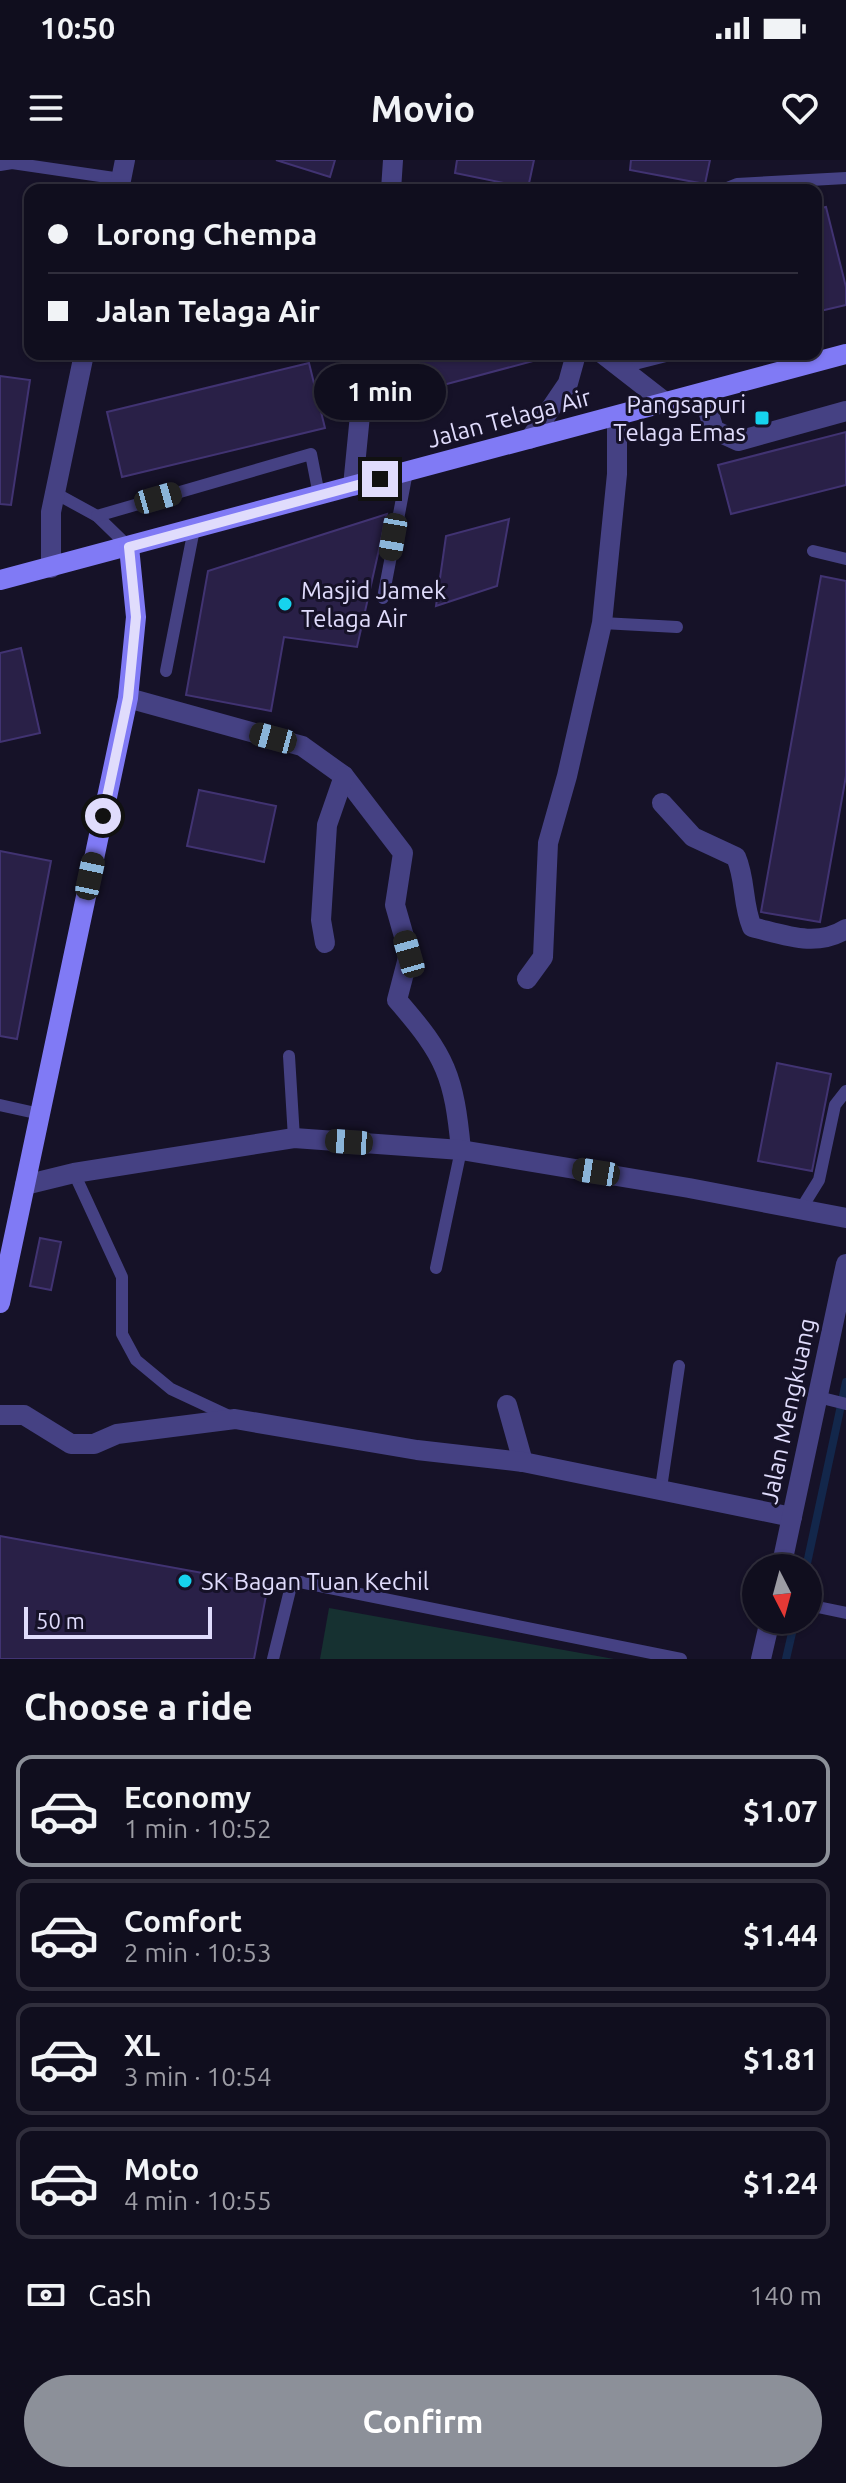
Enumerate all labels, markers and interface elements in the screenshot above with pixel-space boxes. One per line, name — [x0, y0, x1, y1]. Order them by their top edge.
text: 10:50 — [40, 11, 115, 45]
icon: menu — [24, 86, 68, 130]
icon: heart — [778, 86, 822, 130]
text: Movio — [371, 88, 475, 129]
text: Lorong Chempa — [96, 217, 317, 251]
text: Jalan Telaga Air — [96, 294, 320, 328]
callout: 1 min — [314, 363, 446, 419]
text: 1 min — [347, 377, 413, 406]
street label: Jalan Telaga Air — [424, 383, 594, 453]
place label: Pangsapuri Telaga Emas — [613, 391, 746, 446]
marker: Pangsapuri Telaga Emas — [753, 409, 771, 427]
route end — [362, 461, 398, 497]
car — [132, 480, 184, 516]
car — [377, 511, 409, 563]
place label: Masjid Jamek Telaga Air — [301, 577, 446, 632]
marker: Masjid Jamek Telaga Air — [276, 595, 294, 613]
car — [247, 720, 299, 756]
route start — [85, 798, 121, 834]
car — [73, 850, 107, 902]
car — [391, 928, 427, 980]
car — [324, 1128, 374, 1156]
car — [570, 1156, 622, 1188]
street label: Jalan Mengkuang — [755, 1316, 821, 1506]
north arrow — [742, 1554, 822, 1634]
map controls — [742, 1554, 822, 1634]
place label: SK Bagan Tuan Kechil — [201, 1568, 429, 1595]
marker: SK Bagan Tuan Kechil — [176, 1572, 194, 1590]
scale bar — [24, 1603, 212, 1639]
text: 50 m — [36, 1608, 85, 1633]
text: Choose a ride — [24, 1686, 253, 1727]
icon: car — [28, 1775, 100, 1847]
text: Economy — [124, 1780, 251, 1814]
text: $1.07 — [743, 1794, 818, 1828]
text: 1 min · 10:52 — [124, 1814, 272, 1843]
icon: car — [28, 1899, 100, 1971]
text: Comfort — [124, 1904, 242, 1938]
text: $1.44 — [743, 1918, 818, 1952]
text: 2 min · 10:53 — [124, 1938, 272, 1967]
icon: car — [28, 2023, 100, 2095]
text: XL — [124, 2028, 160, 2062]
text: $1.81 — [743, 2042, 818, 2076]
text: 3 min · 10:54 — [124, 2062, 272, 2091]
icon: car — [28, 2147, 100, 2219]
text: Moto — [124, 2152, 199, 2186]
text: $1.24 — [743, 2166, 818, 2200]
text: 4 min · 10:55 — [124, 2186, 272, 2215]
icon: cash — [24, 2273, 68, 2317]
text: Cash — [88, 2278, 152, 2312]
text: 140 m — [750, 2281, 822, 2310]
button: Confirm — [24, 2375, 822, 2467]

